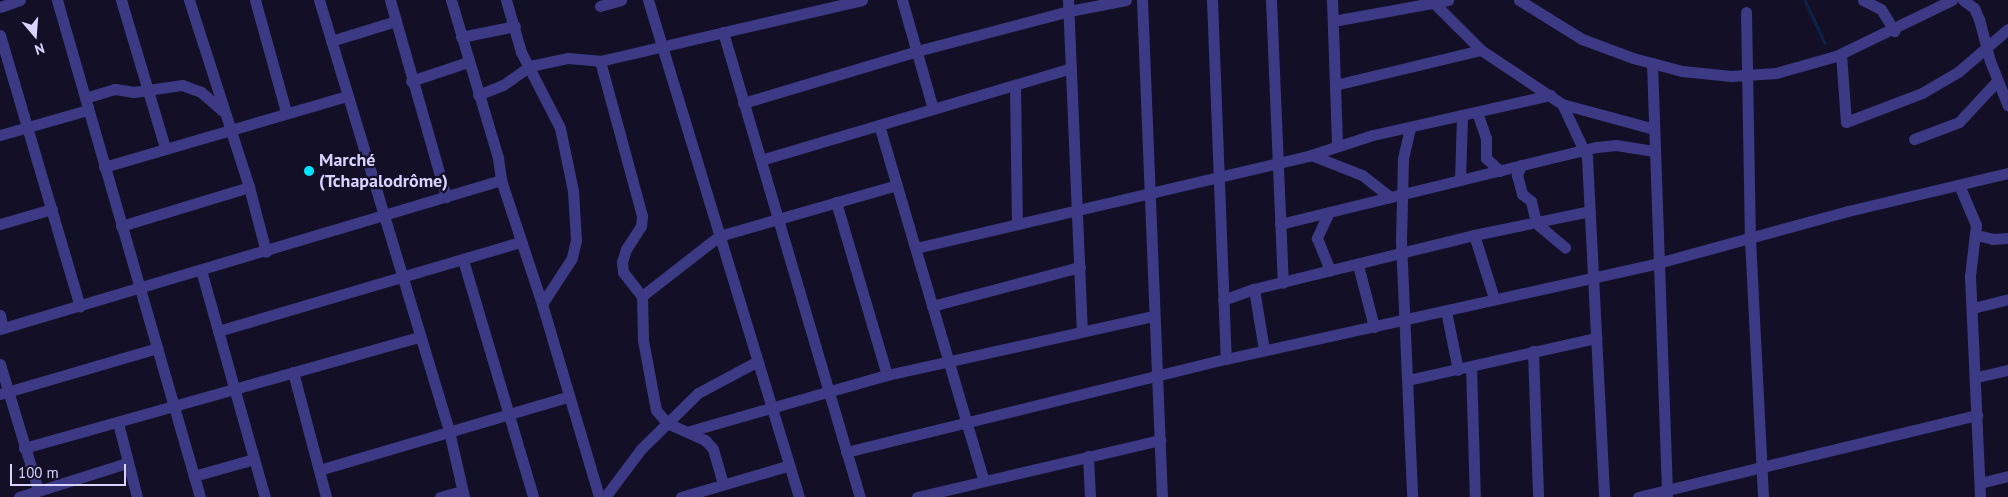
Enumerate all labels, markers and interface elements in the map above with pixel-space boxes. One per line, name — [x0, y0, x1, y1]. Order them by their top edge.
north arrow — [10, 10, 60, 60]
text: N — [32, 39, 47, 59]
place label: Marché (Tchapalodrôme) — [319, 150, 448, 192]
marker: Marché (Tchapalodrôme) — [303, 165, 315, 177]
scale bar — [12, 454, 129, 486]
text: 100 m — [18, 463, 59, 482]

